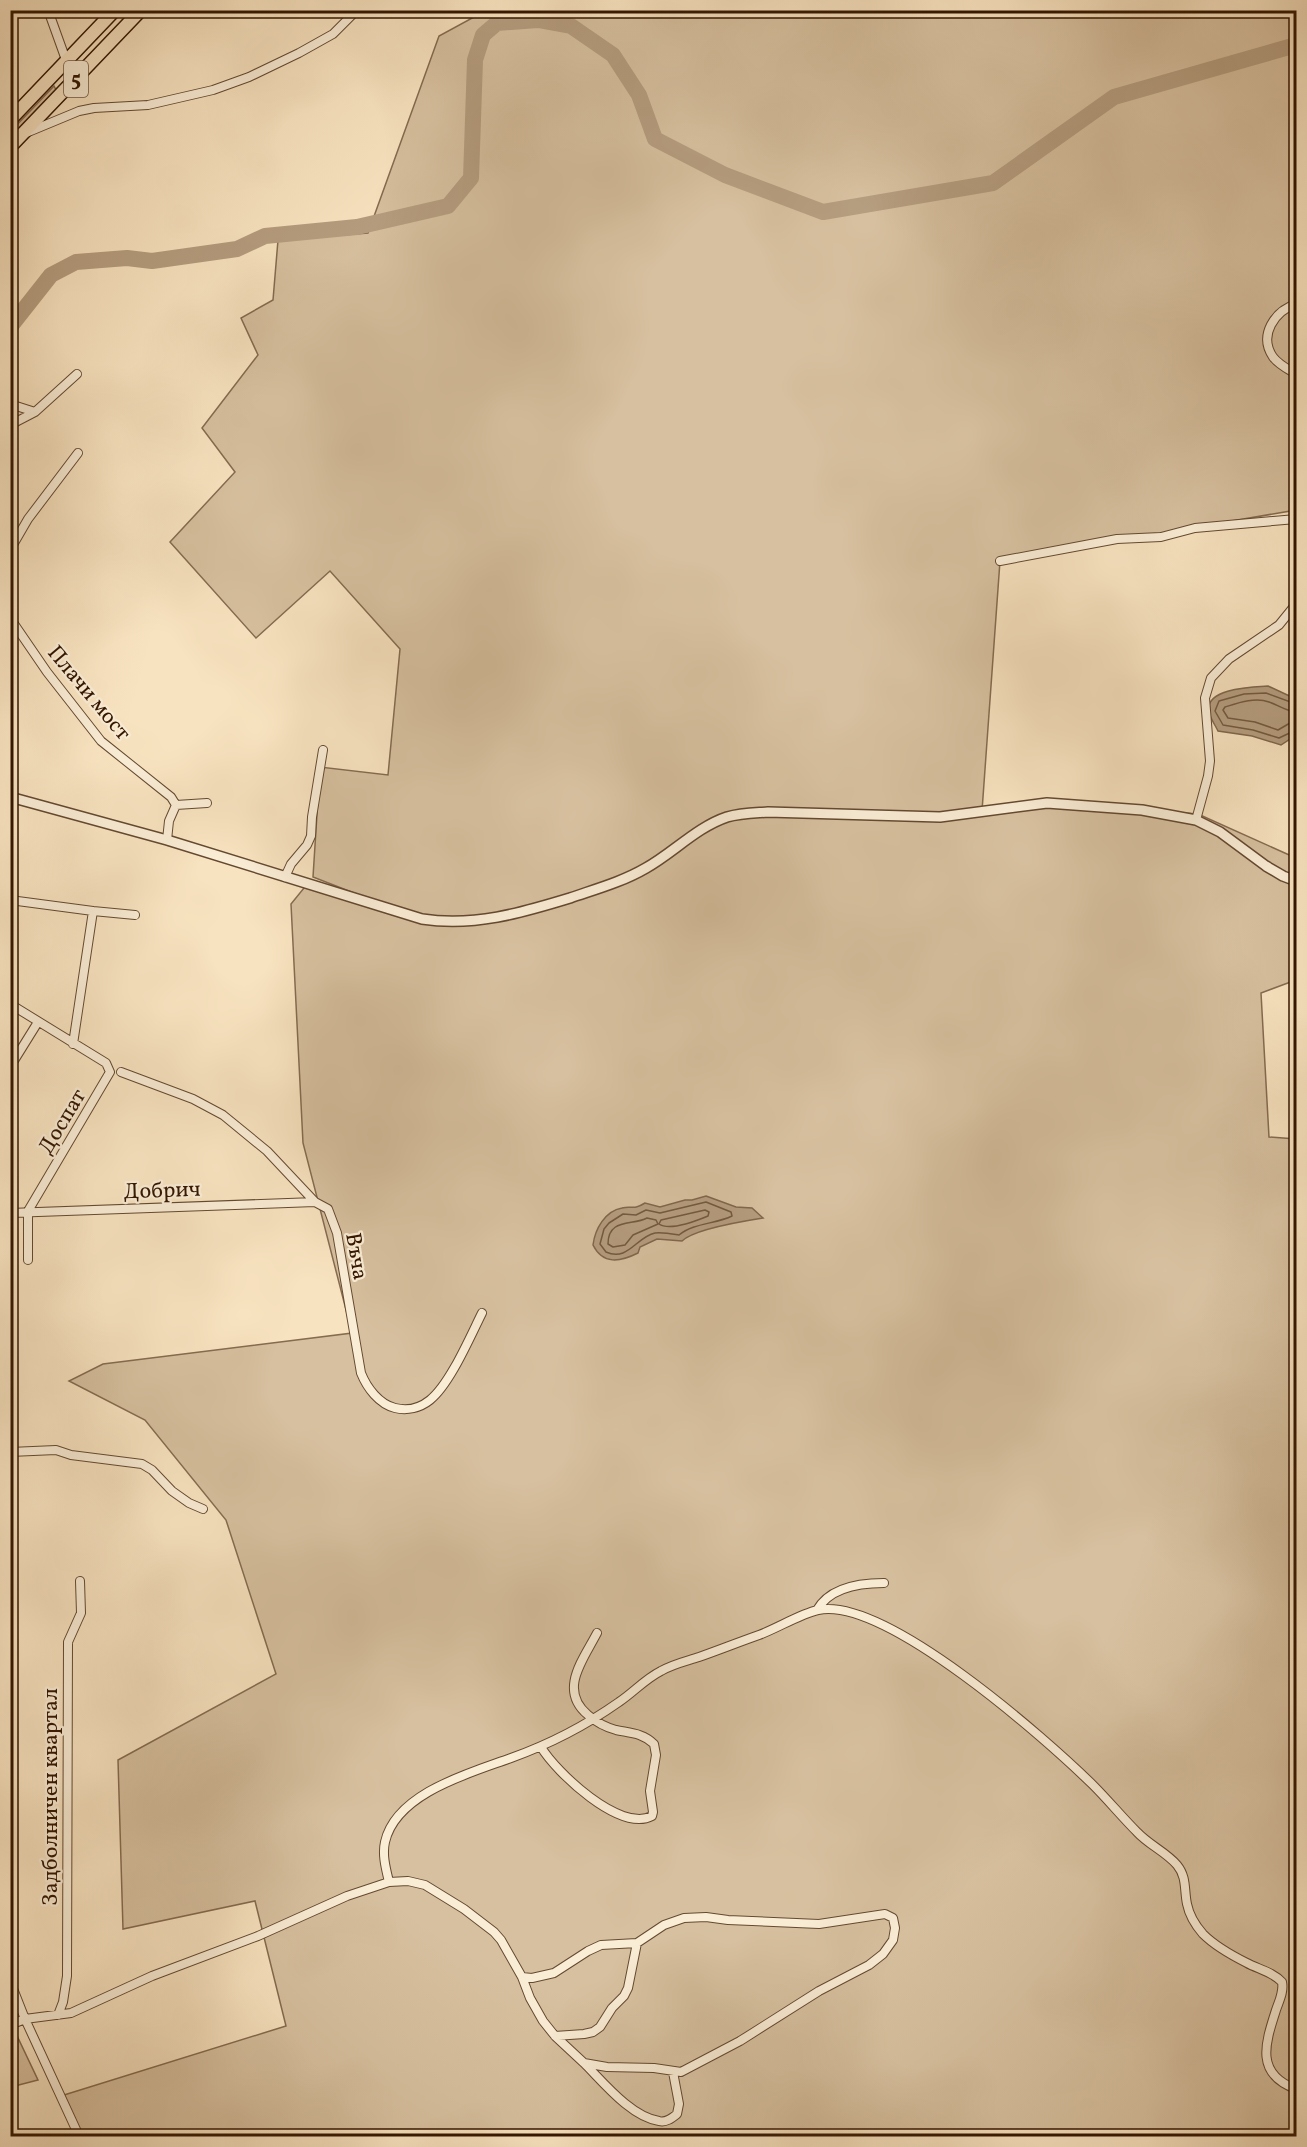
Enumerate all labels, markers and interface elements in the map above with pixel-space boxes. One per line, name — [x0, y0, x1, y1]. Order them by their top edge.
road number: 5 — [64, 61, 88, 97]
street label: Плачи мост — [39, 639, 137, 748]
street label: Доспат — [32, 1084, 95, 1161]
street label: Добрич — [123, 1175, 201, 1208]
street label: Въча — [336, 1230, 375, 1283]
street label: Задболничен квартал — [36, 1688, 67, 1906]

